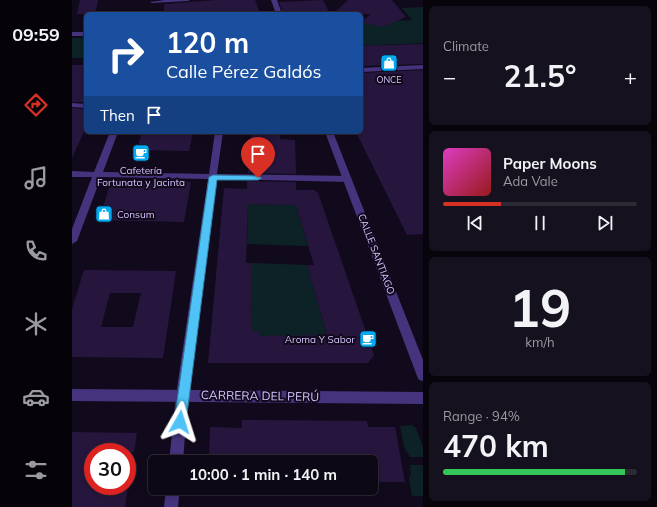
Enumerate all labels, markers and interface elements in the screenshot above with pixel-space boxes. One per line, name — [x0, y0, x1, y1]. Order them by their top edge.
text: 09:59 — [12, 23, 60, 46]
text: 120 m — [166, 25, 249, 60]
icon: right — [100, 28, 152, 80]
text: Climate — [443, 38, 489, 54]
shop icon: ONCE — [379, 53, 399, 73]
text: 21.5° — [504, 57, 576, 95]
text: Calle Pérez Galdós — [166, 60, 321, 83]
text: − — [443, 63, 456, 91]
text: + — [624, 63, 637, 91]
place label: ONCE — [376, 74, 402, 85]
icon: directions — [22, 91, 50, 119]
icon: arrive — [143, 104, 165, 126]
text: Then — [100, 106, 135, 125]
pin — [241, 137, 275, 178]
cafe icon: Cafetería Fortunata y Jacinta — [131, 143, 151, 163]
icon: arrive — [247, 143, 269, 165]
text: Paper Moons — [503, 154, 597, 173]
icon: music — [22, 164, 50, 192]
place label: Cafetería Fortunata y Jacinta — [97, 164, 185, 189]
text: Ada Vale — [503, 173, 558, 189]
shop icon: Consum — [94, 204, 114, 224]
place label: Consum — [117, 208, 155, 221]
street label: CALLE SANTIAGO — [355, 212, 398, 297]
icon: previous — [464, 212, 486, 234]
icon: pause — [529, 212, 551, 234]
icon: next — [594, 212, 616, 234]
icon: phone — [22, 237, 50, 265]
text: 19 — [509, 275, 571, 340]
icon: climate — [22, 310, 50, 338]
cafe icon: Aroma Y Sabor — [358, 329, 378, 349]
place label: Aroma Y Sabor — [285, 333, 355, 346]
text: km/h — [525, 334, 555, 350]
icon: car — [22, 383, 50, 411]
street label: CARRERA DEL PERÚ — [201, 387, 319, 404]
position arrow — [159, 401, 201, 443]
text: Range · 94% — [443, 408, 520, 424]
text: 470 km — [443, 427, 549, 465]
speed limit sign: 30 — [84, 443, 136, 495]
icon: filters — [22, 456, 50, 484]
text: 10:00 · 1 min · 140 m — [189, 465, 337, 484]

